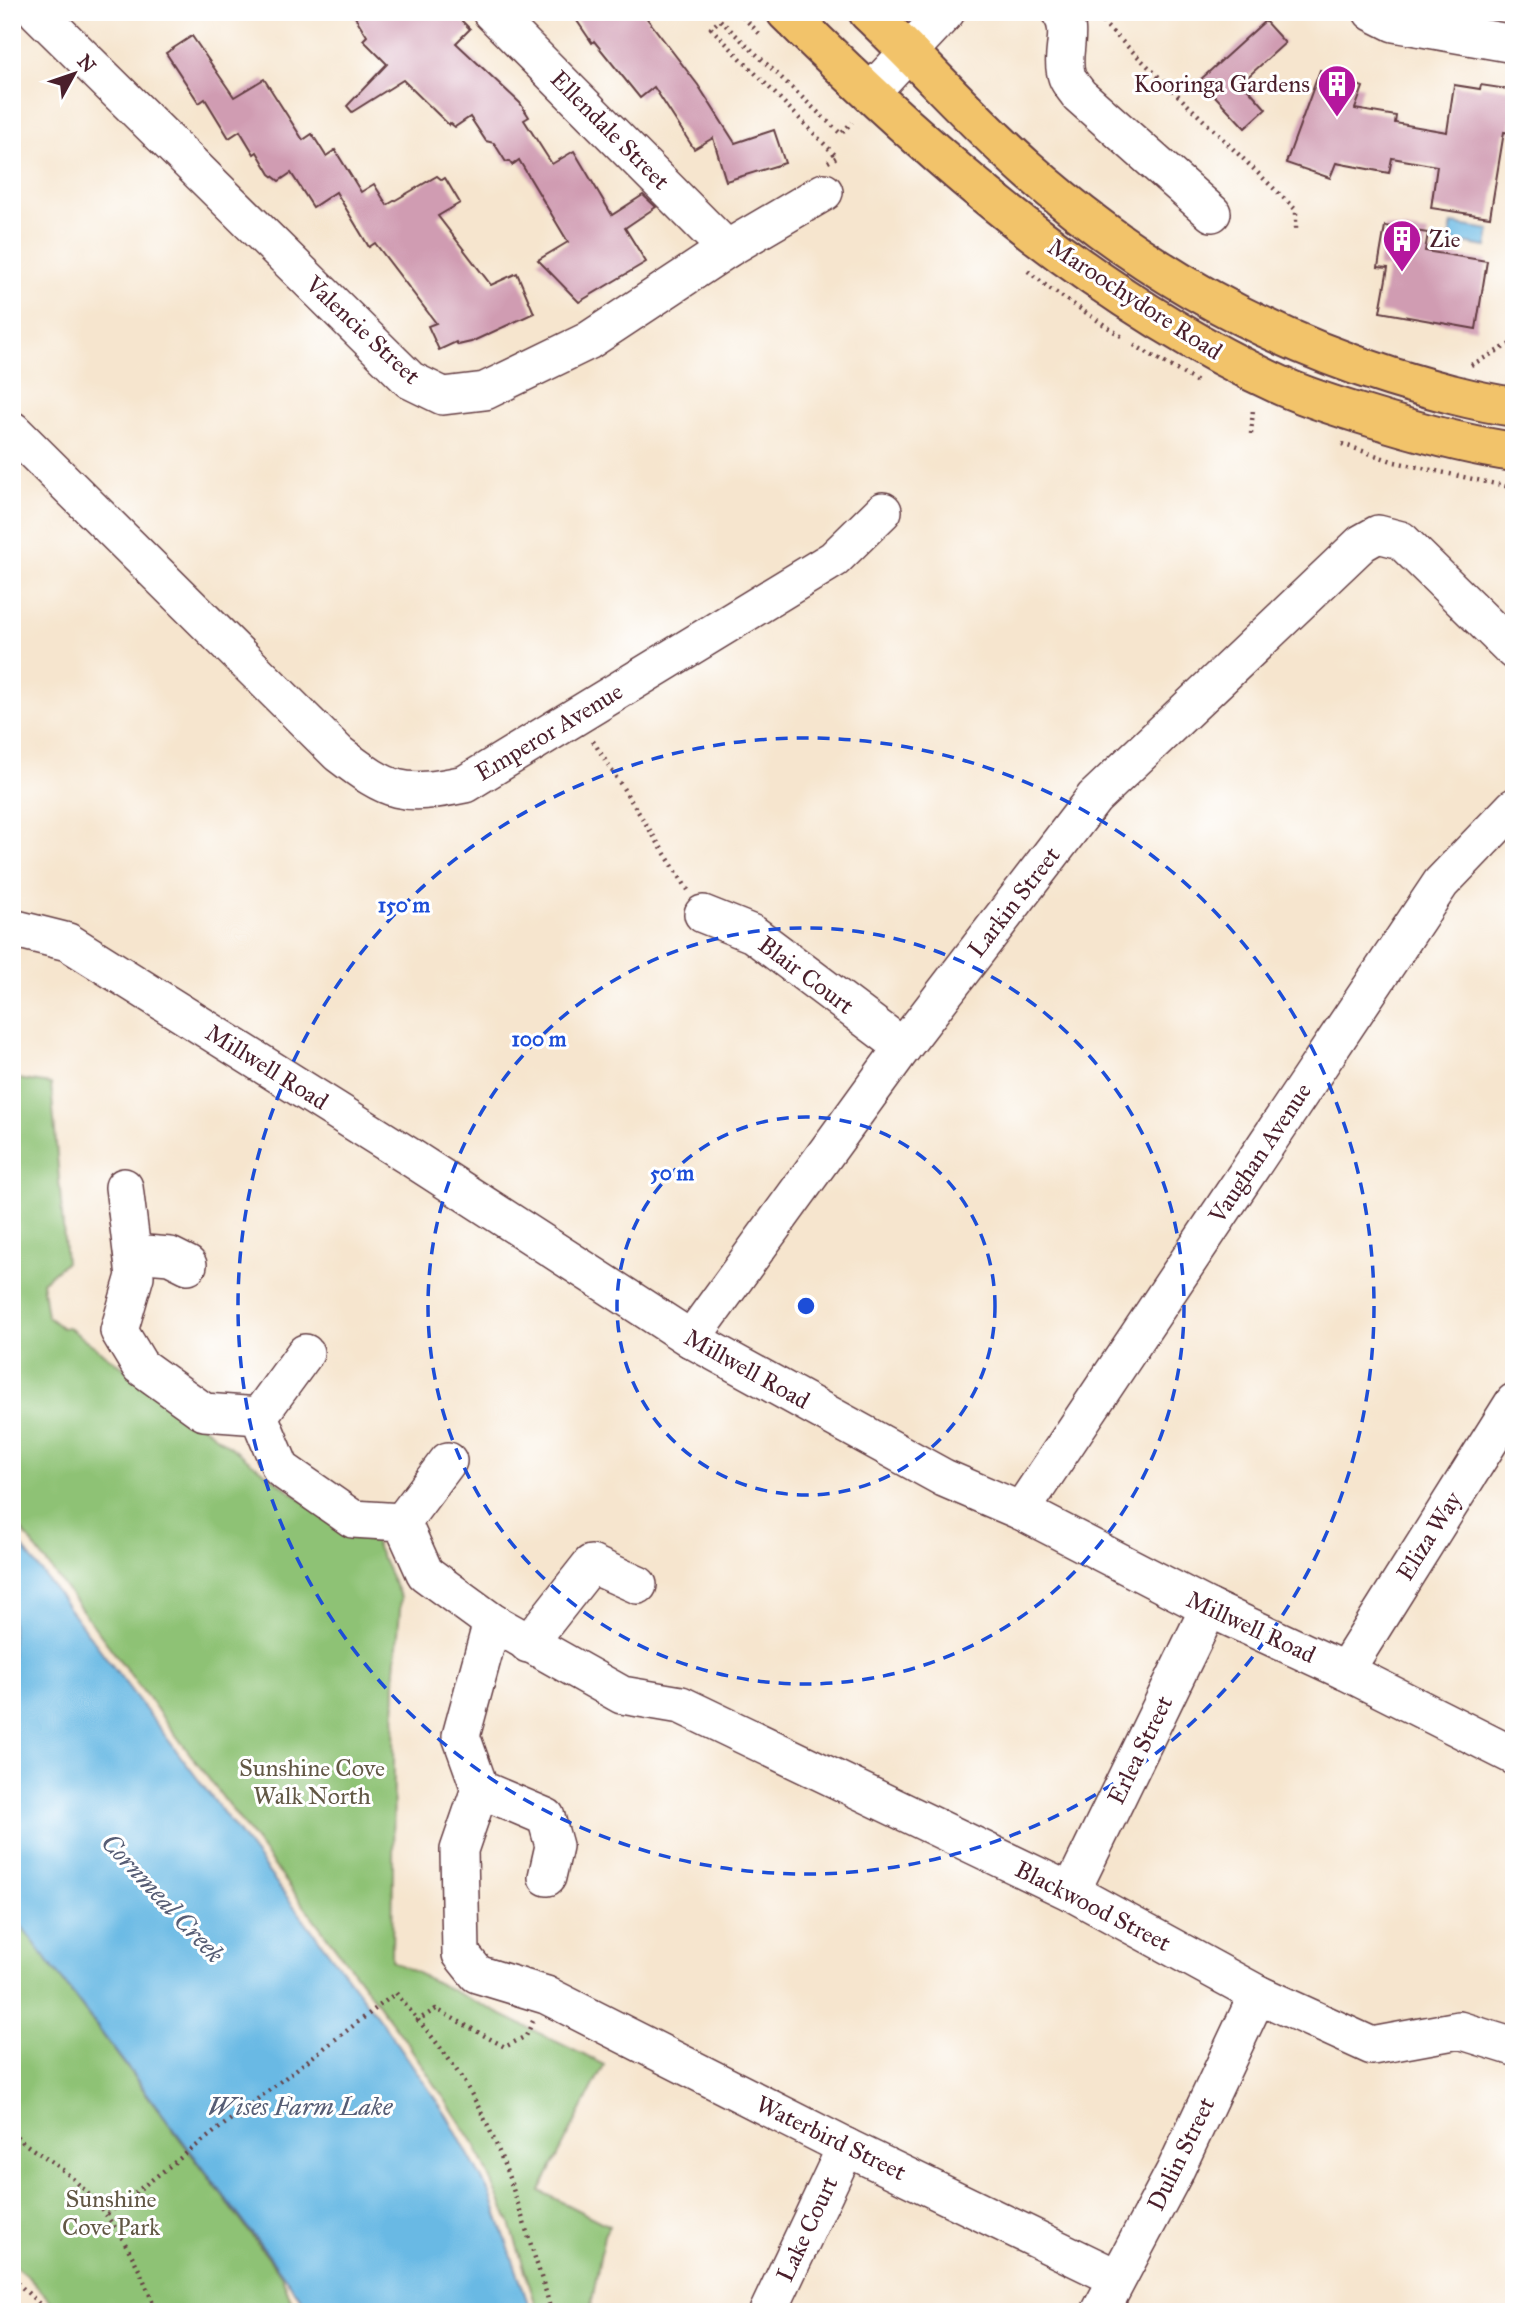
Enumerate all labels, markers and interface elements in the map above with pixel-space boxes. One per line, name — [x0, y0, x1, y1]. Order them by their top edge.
north arrow — [38, 38, 108, 108]
text: N — [73, 50, 101, 77]
building icon: Kooringa Gardens — [1316, 63, 1358, 118]
street label: Ellendale Street — [544, 64, 676, 196]
place label: Kooringa Gardens — [1133, 69, 1310, 99]
building icon: Zie — [1381, 218, 1423, 273]
place label: Zie — [1429, 224, 1460, 254]
street label: Maroochydore Road — [1042, 231, 1228, 367]
street label: Valencie Street — [299, 269, 427, 391]
street label: Emperor Avenue — [470, 676, 628, 788]
street label: Larkin Street — [961, 840, 1067, 963]
text: 150 m — [378, 892, 430, 918]
street label: Blair Court — [752, 929, 860, 1021]
street label: Millwell Road — [200, 1017, 334, 1117]
text: 100 m — [512, 1026, 567, 1052]
street label: Vaughan Avenue — [1202, 1077, 1318, 1230]
text: 50 m — [650, 1160, 694, 1186]
centre of rings — [794, 1294, 818, 1318]
street label: Millwell Road — [679, 1322, 815, 1416]
street label: Eliza Way — [1390, 1485, 1468, 1586]
street label: Millwell Road — [1182, 1584, 1320, 1670]
street label: Erlea Street — [1101, 1690, 1179, 1809]
park label: Sunshine Cove Walk North — [239, 1753, 385, 1811]
water label: Cornmeal Creek — [95, 1826, 232, 1970]
street label: Blackwood Street — [1010, 1854, 1176, 1958]
street label: Waterbird Street — [751, 2089, 911, 2187]
water label: Wises Farm Lake — [208, 2090, 394, 2122]
street label: Dulin Street — [1141, 2092, 1222, 2216]
street label: Lake Court — [770, 2171, 845, 2287]
park label: Sunshine Cove Park — [62, 2184, 161, 2242]

